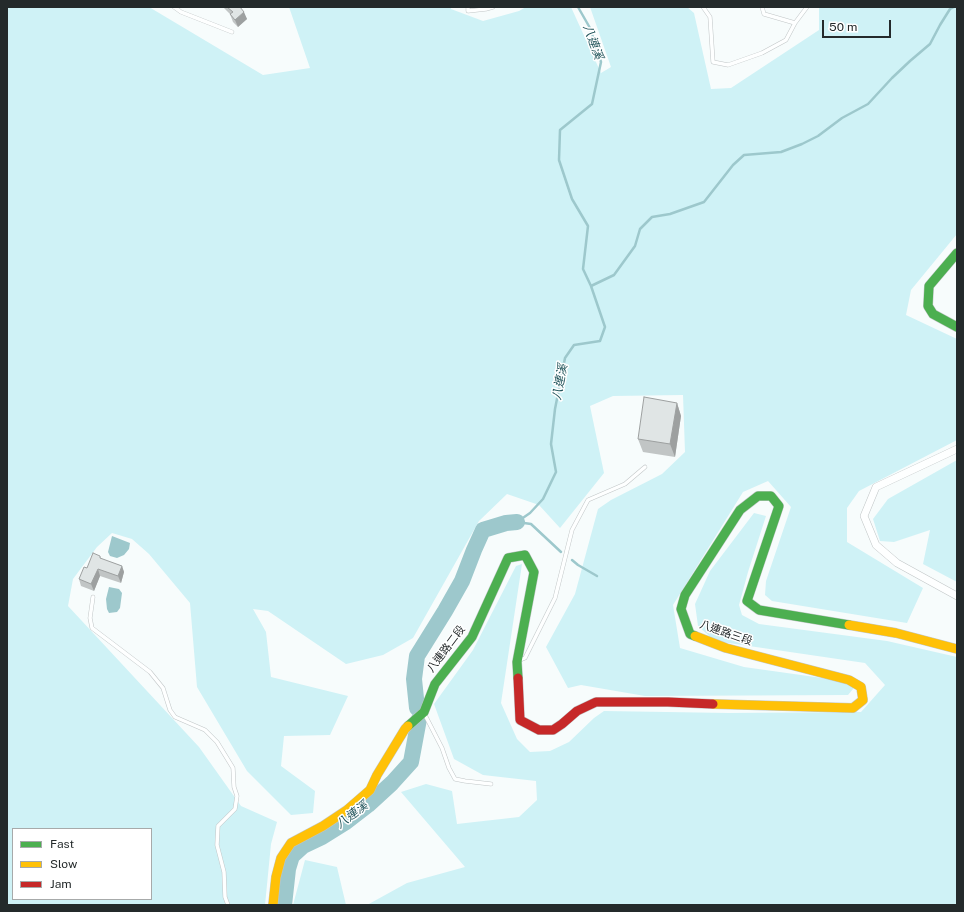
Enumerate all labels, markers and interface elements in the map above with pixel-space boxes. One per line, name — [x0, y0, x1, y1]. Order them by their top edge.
scale bar — [824, 12, 893, 38]
text: 50 m — [829, 20, 857, 34]
water label: 八連溪 — [580, 23, 606, 61]
water label: 八連溪 — [549, 363, 571, 401]
street label: 八連路三段 — [698, 618, 754, 648]
street label: 八連路二段 — [424, 623, 468, 675]
water label: 八連溪 — [333, 798, 371, 832]
legend — [12, 828, 152, 900]
text: Fast — [50, 837, 74, 851]
text: Slow — [50, 857, 77, 871]
text: Jam — [50, 877, 72, 891]

